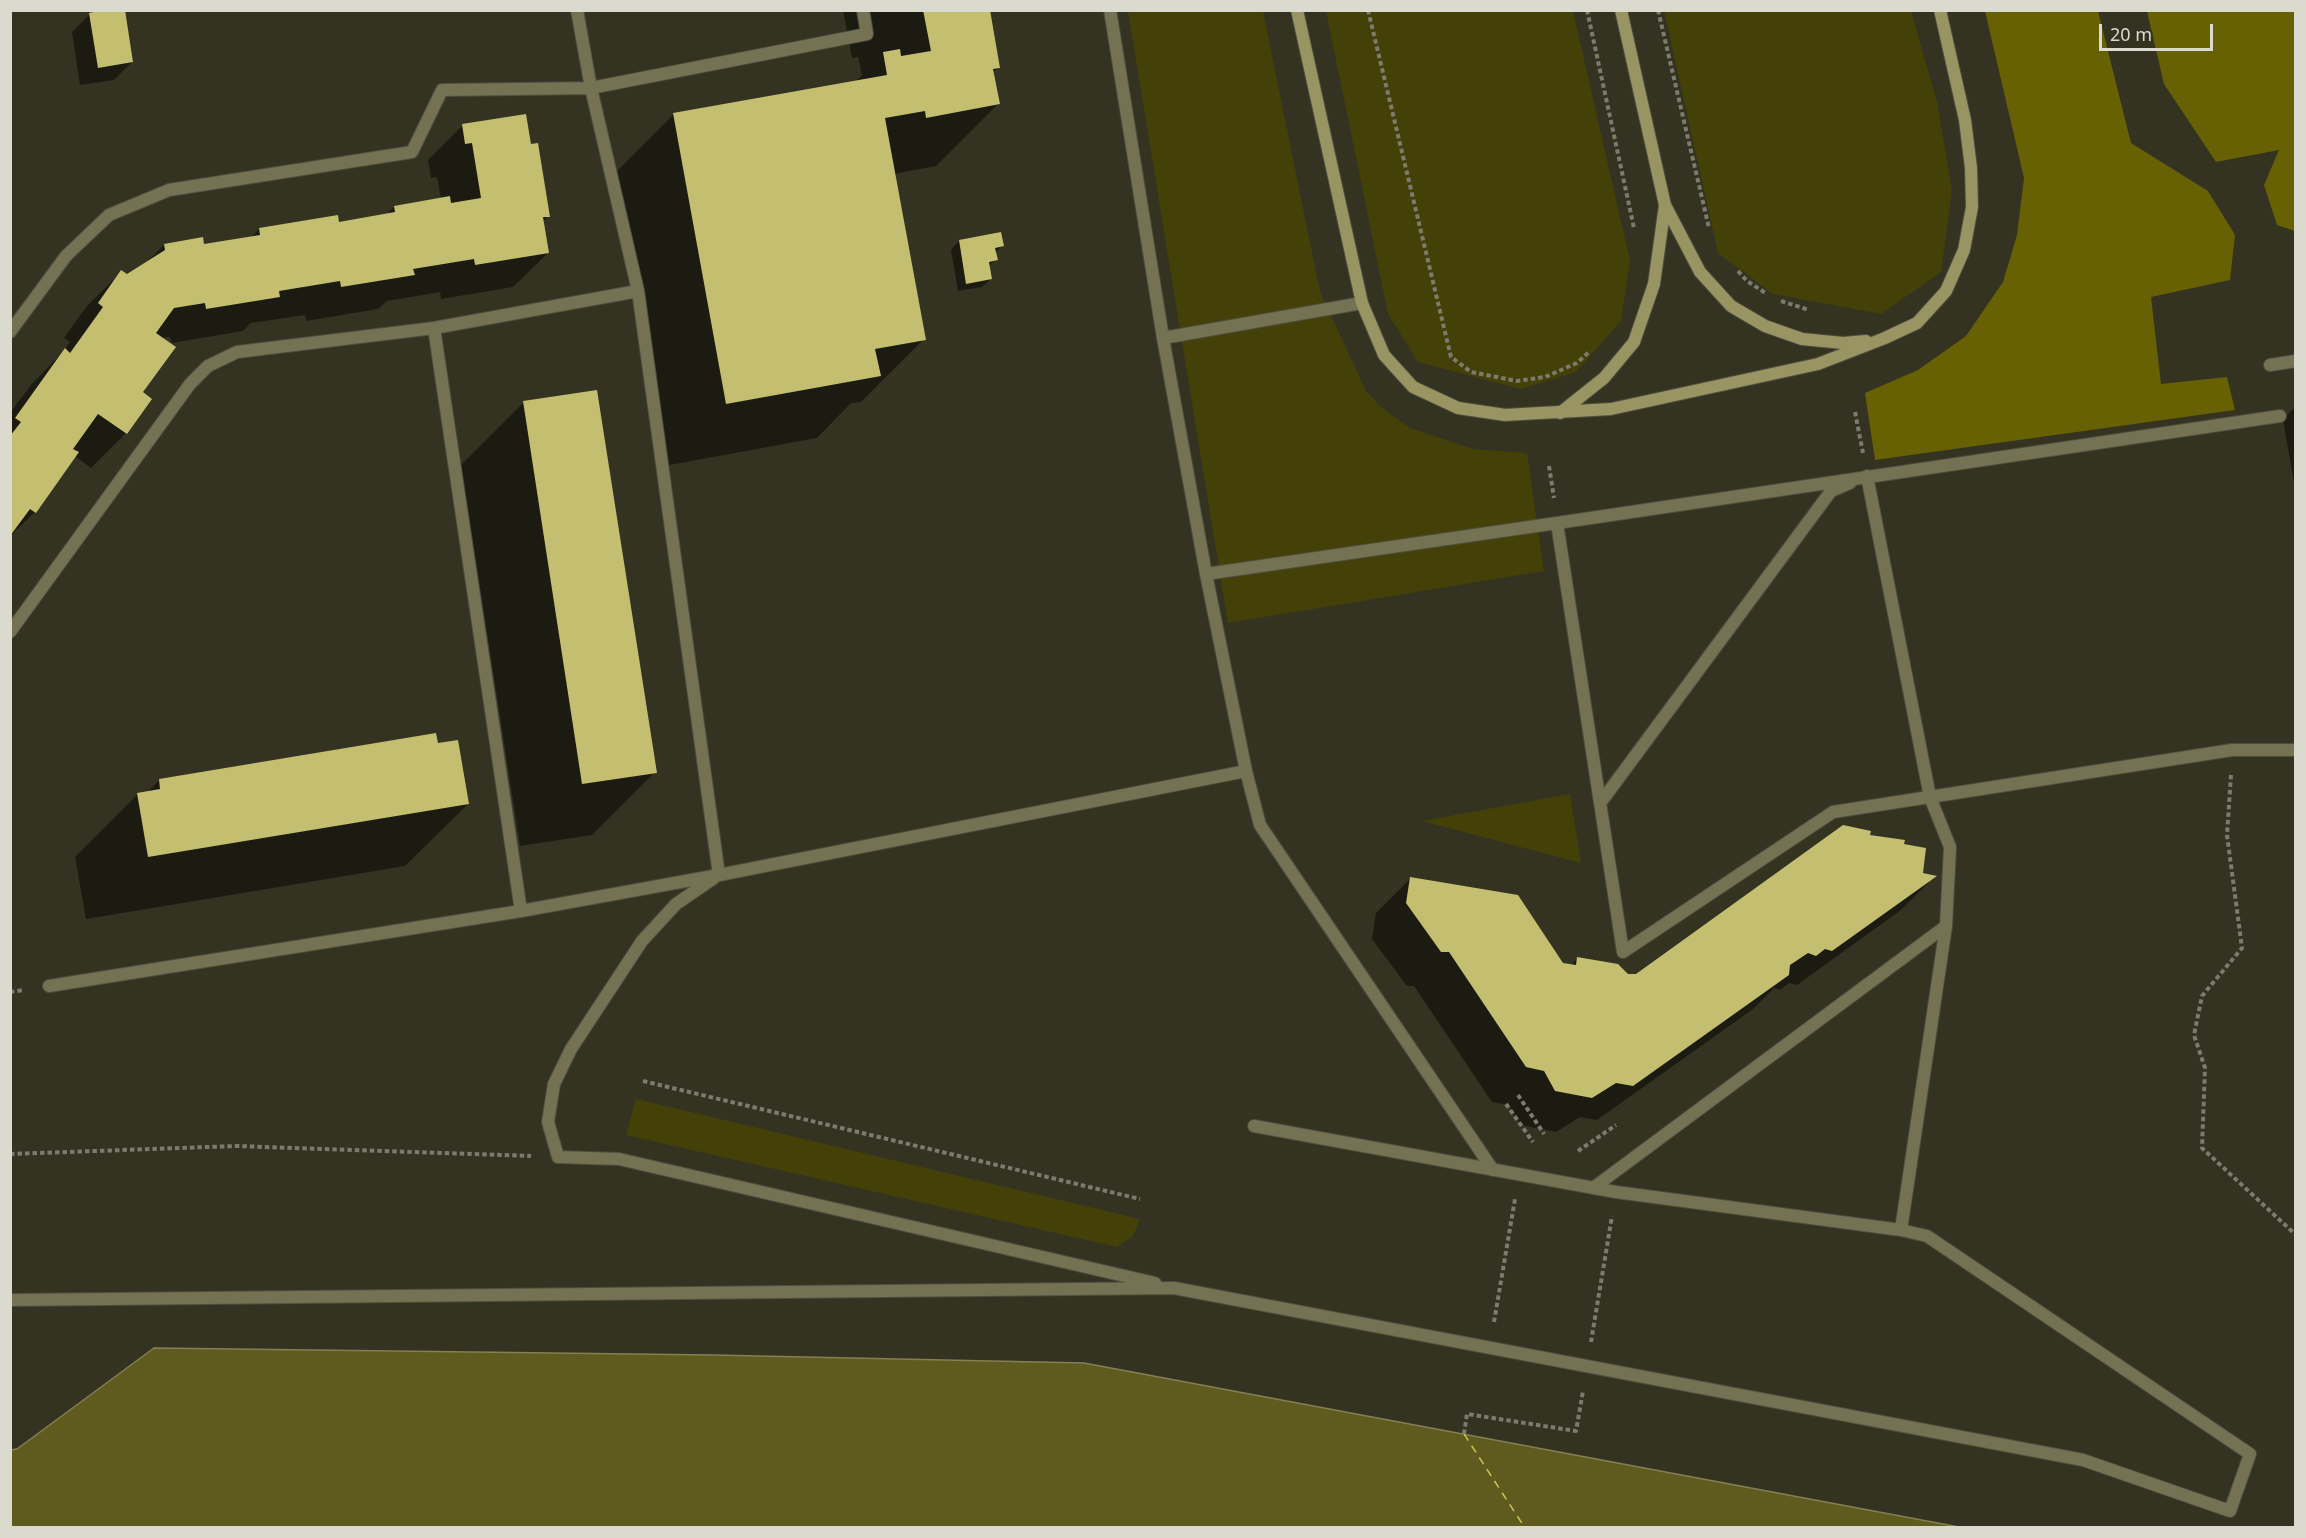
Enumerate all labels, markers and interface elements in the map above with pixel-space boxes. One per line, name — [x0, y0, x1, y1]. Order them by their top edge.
scale bar — [2102, 12, 2216, 50]
text: 20 m — [2110, 22, 2152, 46]

